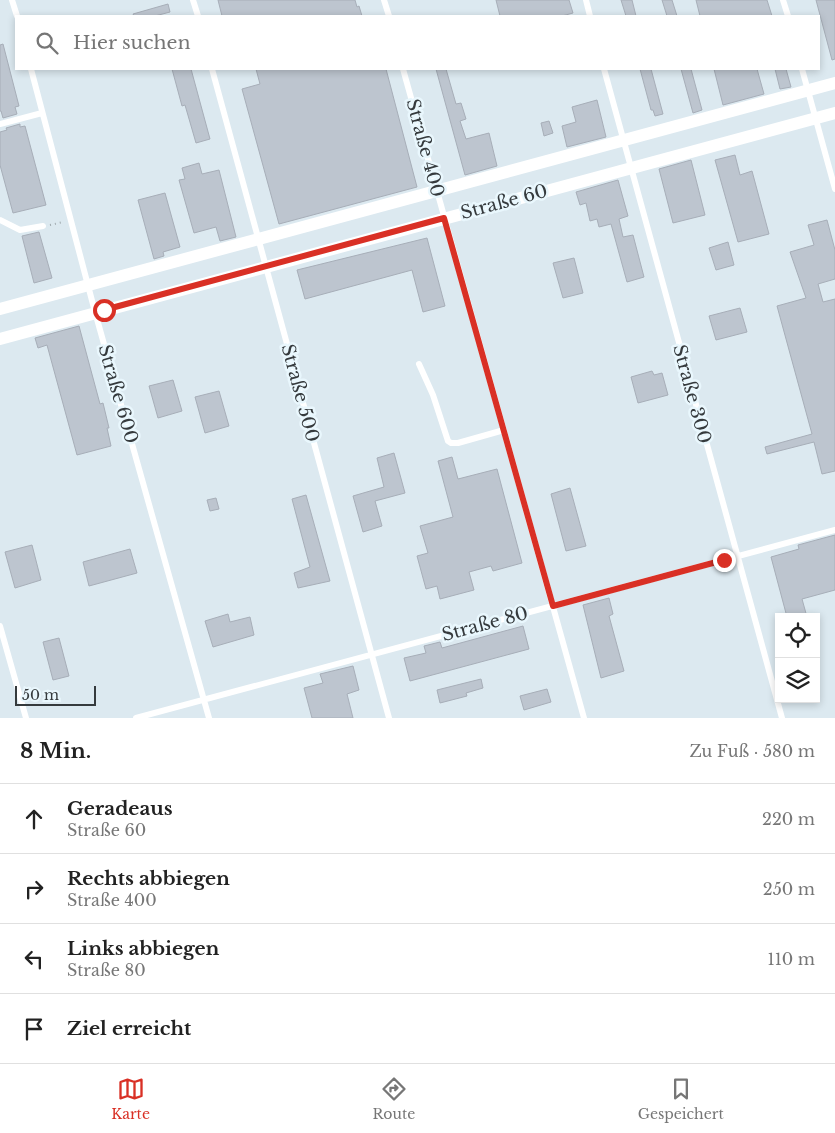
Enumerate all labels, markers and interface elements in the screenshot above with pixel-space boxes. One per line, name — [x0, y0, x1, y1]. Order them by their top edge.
search box — [15, 15, 820, 70]
icon: search — [33, 29, 61, 57]
text: Hier suchen — [73, 31, 191, 54]
street label: Straße 400 — [401, 96, 449, 200]
street label: Straße 60 — [458, 180, 550, 224]
route start — [93, 299, 116, 322]
street label: Straße 600 — [93, 342, 143, 446]
street label: Straße 500 — [276, 342, 324, 444]
street label: Straße 300 — [668, 342, 716, 446]
route end — [713, 549, 736, 572]
street label: Straße 80 — [439, 602, 531, 646]
map controls — [775, 613, 820, 703]
button: locate — [775, 613, 820, 658]
button: layers — [775, 658, 820, 703]
scale bar — [15, 683, 96, 706]
text: 50 m — [22, 686, 59, 704]
text: 8 Min. — [20, 738, 91, 764]
text: Zu Fuß · 580 m — [689, 741, 815, 761]
text: Geradeaus — [67, 797, 173, 820]
icon: ahead — [20, 805, 48, 833]
text: 220 m — [762, 809, 815, 829]
text: Straße 60 — [67, 820, 146, 840]
text: Rechts abbiegen — [67, 867, 230, 890]
icon: right — [20, 875, 48, 903]
text: 250 m — [763, 879, 815, 899]
text: Straße 400 — [67, 890, 157, 910]
text: Links abbiegen — [67, 937, 219, 960]
icon: left — [20, 945, 48, 973]
text: 110 m — [768, 949, 815, 969]
text: Straße 80 — [67, 960, 146, 980]
icon: arrive — [20, 1015, 48, 1043]
text: Ziel erreicht — [67, 1017, 191, 1040]
tab: Karte — [111, 1075, 150, 1123]
tab: Route — [372, 1075, 415, 1123]
tab: Gespeichert — [638, 1075, 724, 1123]

